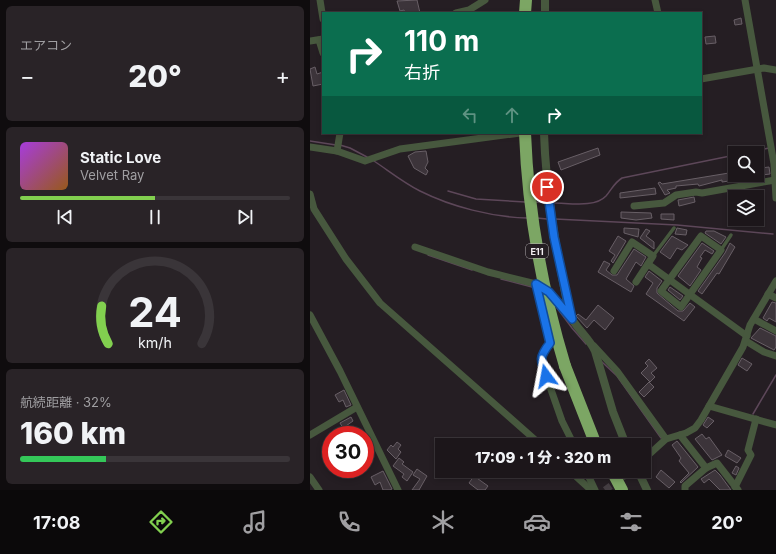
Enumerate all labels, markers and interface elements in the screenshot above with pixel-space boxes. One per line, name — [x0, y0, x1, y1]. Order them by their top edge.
text: 110 m — [404, 24, 479, 58]
icon: right — [338, 28, 390, 80]
text: エアコン — [20, 37, 72, 53]
text: 20° — [128, 58, 182, 94]
text: 右折 — [404, 62, 440, 83]
text: − — [20, 63, 35, 89]
text: + — [275, 63, 290, 89]
icon: left — [459, 104, 481, 126]
icon: ahead — [501, 104, 523, 126]
icon: right — [543, 104, 565, 126]
map controls — [728, 146, 764, 226]
button: search — [728, 146, 764, 182]
text: Static Love — [80, 148, 161, 167]
text: Velvet Ray — [80, 167, 144, 183]
pin — [530, 170, 564, 204]
icon: arrive — [536, 176, 558, 198]
button: layers — [728, 190, 764, 226]
icon: previous — [54, 206, 76, 228]
icon: pause — [144, 206, 166, 228]
icon: next — [234, 206, 256, 228]
road number: E11 — [526, 244, 548, 258]
text: 24 — [128, 286, 182, 336]
text: km/h — [138, 333, 172, 350]
position arrow — [525, 355, 567, 397]
text: 航続距離 · 32% — [20, 394, 112, 410]
text: 160 km — [20, 415, 126, 451]
speed limit sign: 30 — [322, 426, 374, 478]
text: 17:09 · 1 分 · 320 m — [475, 448, 611, 467]
icon: directions — [147, 508, 175, 536]
icon: music — [241, 508, 269, 536]
icon: phone — [335, 508, 363, 536]
icon: climate — [429, 508, 457, 536]
icon: car — [523, 508, 551, 536]
icon: filters — [617, 508, 645, 536]
text: 17:08 — [33, 512, 81, 533]
text: 20° — [711, 512, 743, 533]

